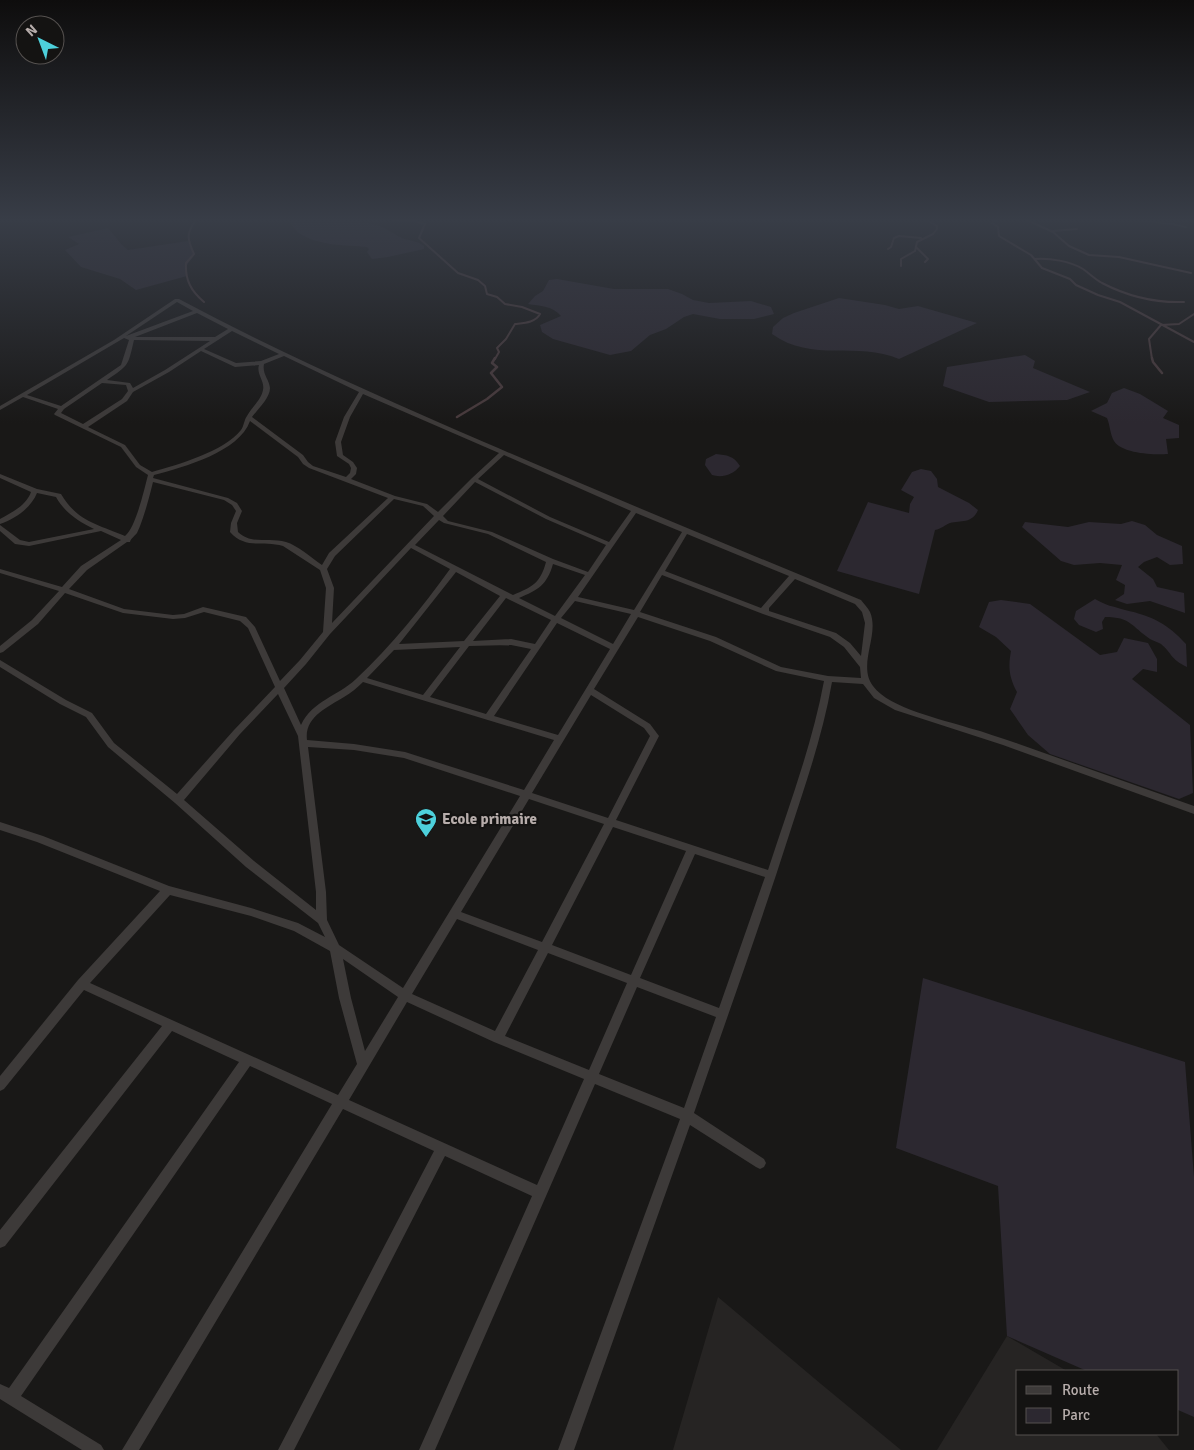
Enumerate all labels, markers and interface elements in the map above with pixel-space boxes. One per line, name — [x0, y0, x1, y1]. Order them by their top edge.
north arrow — [15, 15, 65, 65]
text: N — [22, 21, 41, 40]
school or university icon: Ecole primaire — [414, 807, 438, 838]
place label: Ecole primaire — [442, 810, 537, 828]
legend — [1016, 1370, 1179, 1435]
text: Route — [1062, 1381, 1099, 1399]
text: Parc — [1062, 1406, 1090, 1424]

